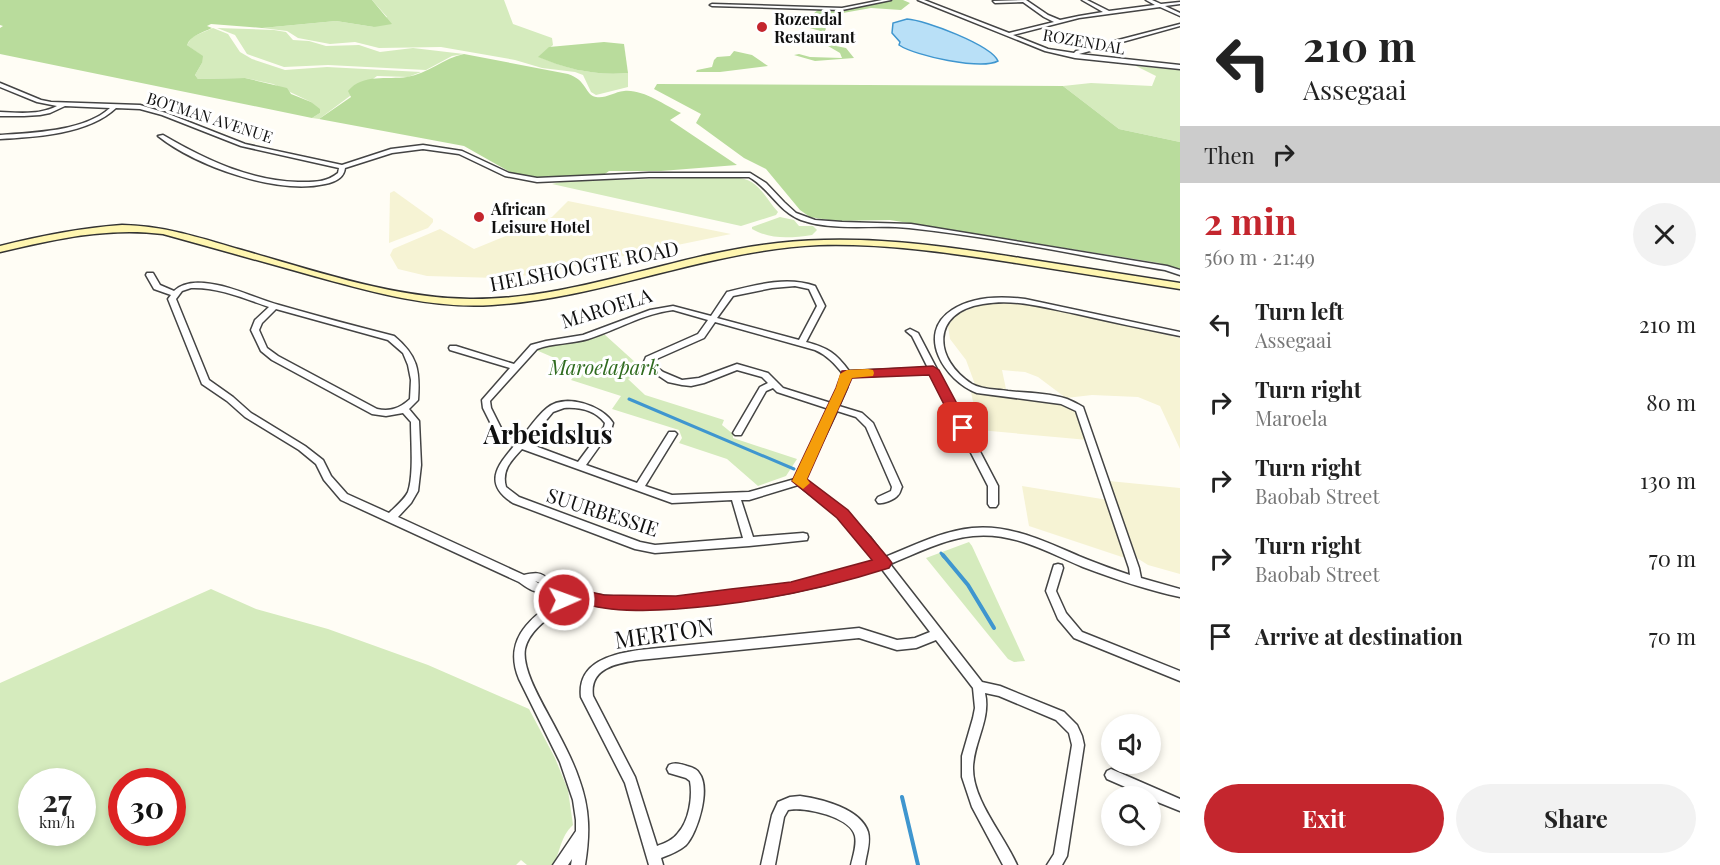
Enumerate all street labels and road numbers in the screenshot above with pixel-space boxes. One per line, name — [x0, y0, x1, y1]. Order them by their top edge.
street label: ROZENDAL — [1041, 23, 1127, 59]
street label: BOTMAN AVENUE — [144, 87, 276, 147]
street label: HELSHOOGTE ROAD — [487, 233, 681, 297]
street label: MAROELA — [557, 280, 655, 334]
street label: SUURBESSIE — [544, 480, 662, 542]
street label: MERTON — [612, 609, 716, 655]

